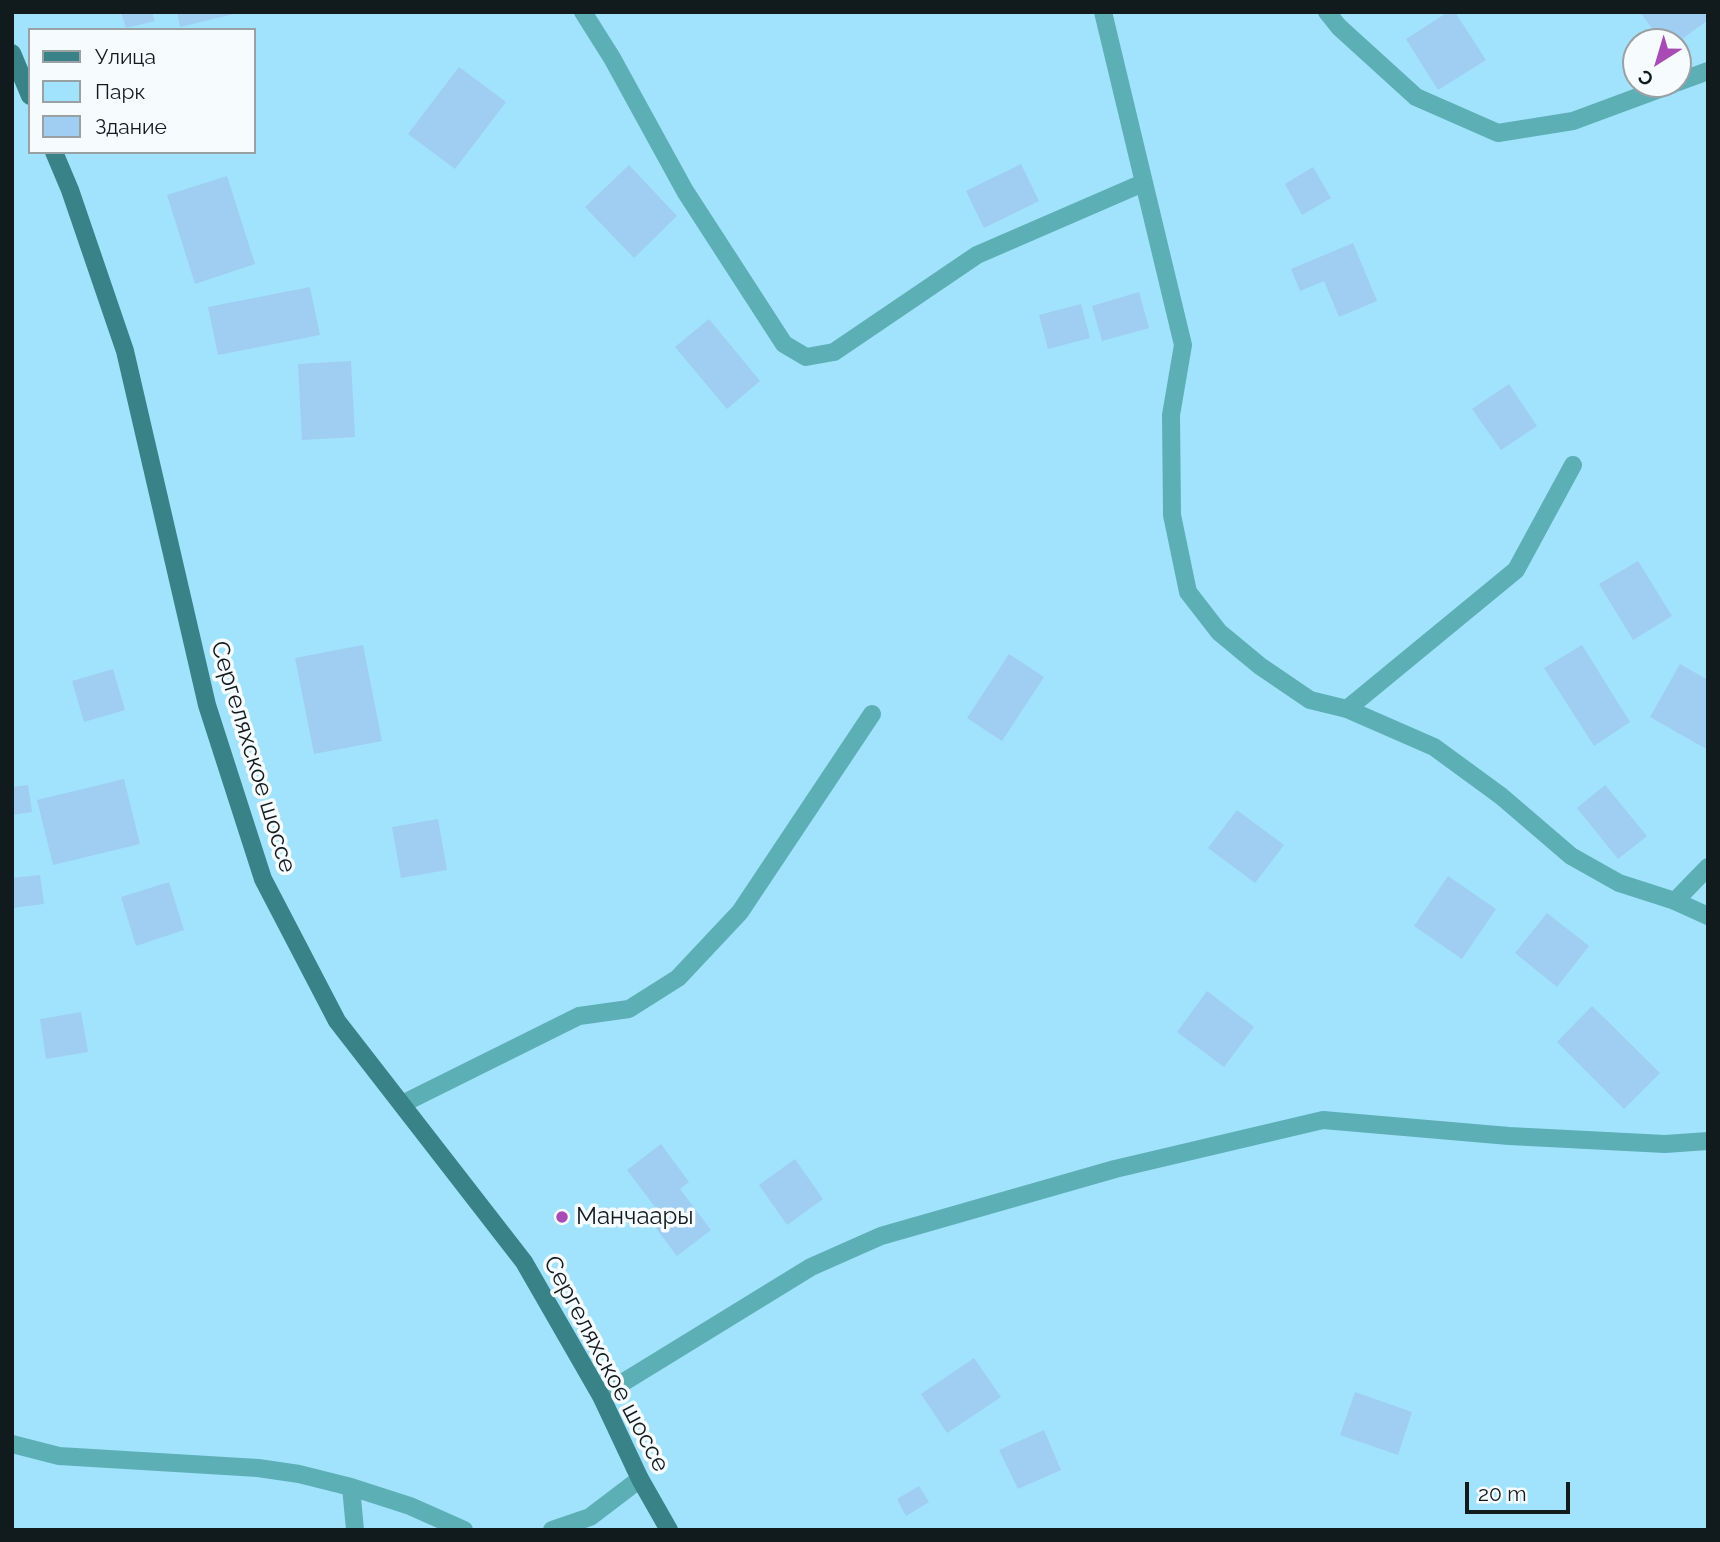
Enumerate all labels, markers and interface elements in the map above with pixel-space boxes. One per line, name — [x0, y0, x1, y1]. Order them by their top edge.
legend — [28, 28, 256, 154]
north arrow — [1622, 28, 1692, 98]
text: Улица — [95, 44, 156, 69]
text: С — [1634, 65, 1657, 91]
text: Парк — [95, 79, 145, 104]
text: Здание — [95, 114, 167, 139]
street label: Сергеляхское шоссе — [204, 638, 302, 876]
place label: Манчаары — [576, 1203, 694, 1231]
marker: Манчаары — [554, 1209, 570, 1225]
street label: Сергеляхское шоссе — [537, 1251, 675, 1477]
scale bar — [1468, 1468, 1573, 1512]
text: 20 m — [1478, 1481, 1526, 1506]

